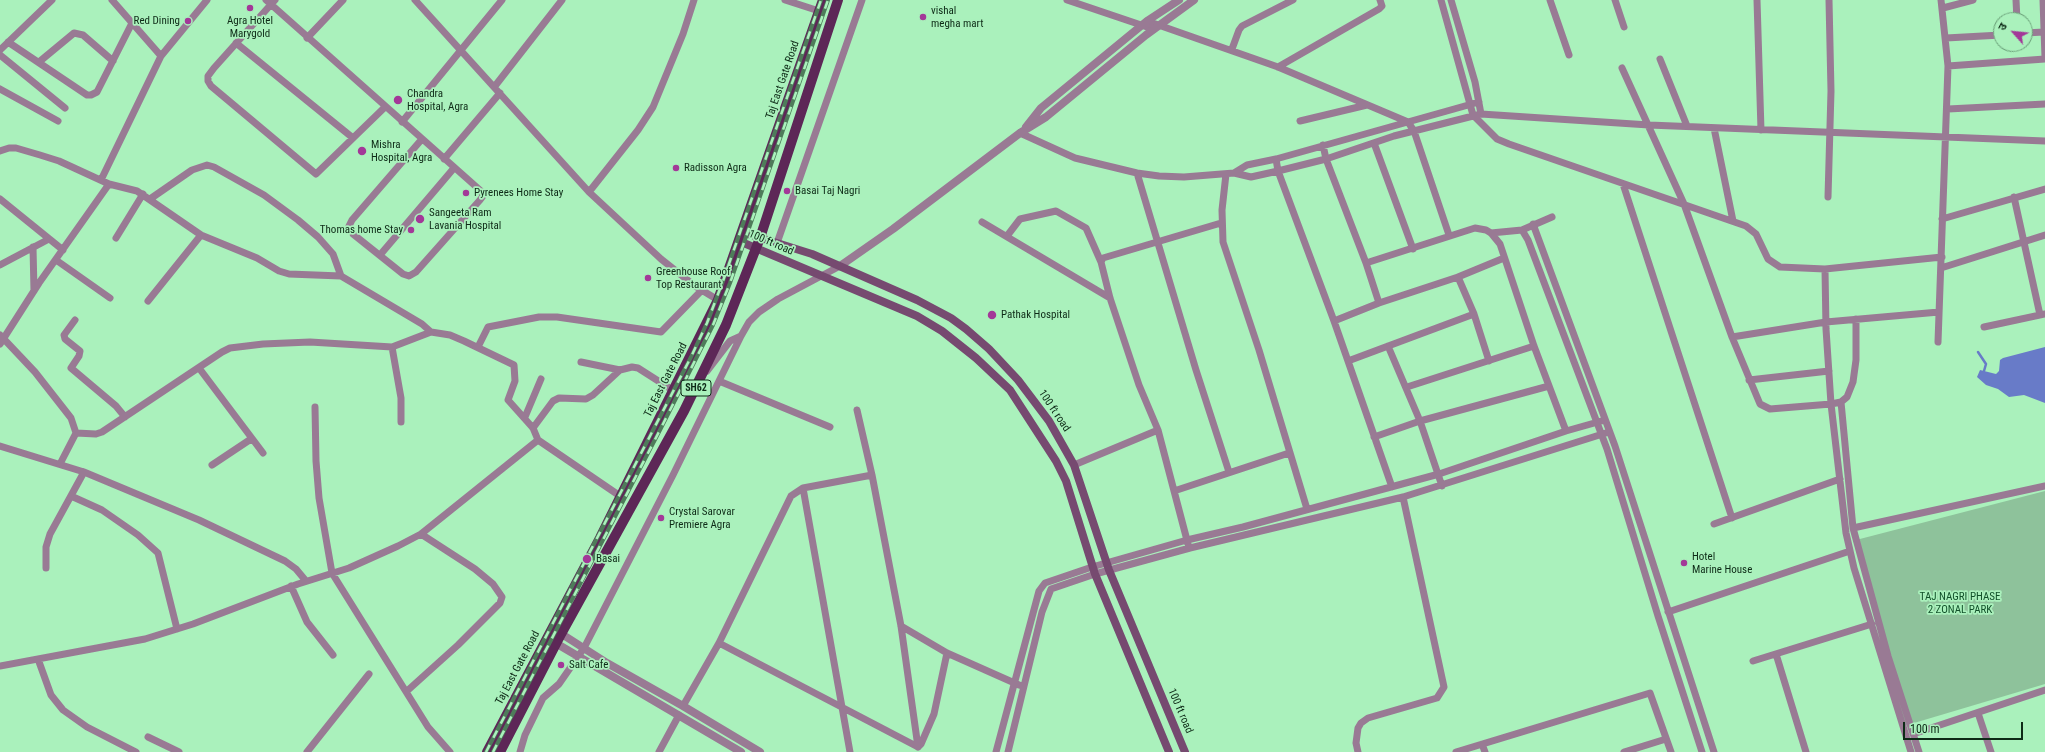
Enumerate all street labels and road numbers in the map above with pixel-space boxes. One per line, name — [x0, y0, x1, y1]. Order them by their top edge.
street label: Taj East Gate Road — [763, 39, 803, 121]
street label: 100 ft road — [747, 228, 795, 258]
street label: Taj East Gate Road — [642, 341, 690, 419]
road number: SH62 — [681, 380, 711, 396]
street label: 100 ft road — [1035, 388, 1073, 434]
street label: Taj East Gate Road — [493, 629, 543, 707]
street label: 100 ft road — [1165, 687, 1195, 735]

